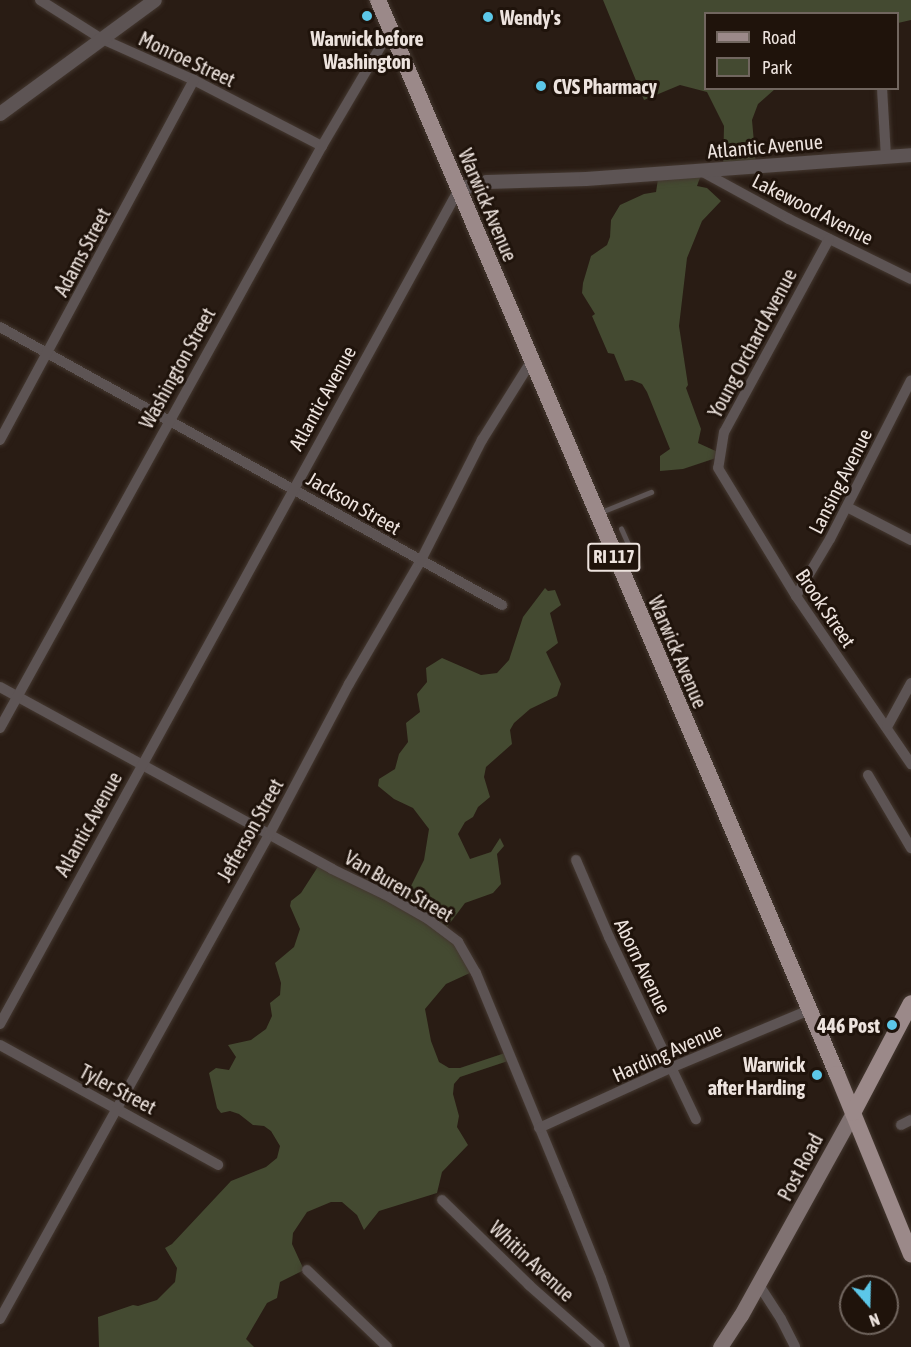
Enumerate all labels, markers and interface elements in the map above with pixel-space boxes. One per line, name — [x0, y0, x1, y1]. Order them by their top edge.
place label: Wendy's — [500, 5, 561, 29]
marker: Warwick before Washington — [360, 9, 374, 23]
marker: Wendy's — [481, 10, 495, 24]
legend — [704, 12, 899, 90]
street label: Monroe Street — [135, 26, 239, 92]
place label: Warwick before Washington — [310, 26, 424, 73]
text: Road — [762, 27, 796, 48]
text: Park — [762, 57, 792, 78]
place label: CVS Pharmacy — [553, 74, 657, 98]
marker: CVS Pharmacy — [534, 79, 548, 93]
street label: Atlantic Avenue — [706, 129, 824, 163]
street label: Warwick Avenue — [454, 145, 522, 265]
street label: Lakewood Avenue — [749, 168, 877, 250]
street label: Adams Street — [49, 204, 115, 300]
street label: Young Orchard Avenue — [703, 264, 801, 422]
street label: Washington Street — [134, 304, 220, 432]
street label: Atlantic Avenue — [283, 342, 361, 454]
street label: Lansing Avenue — [803, 424, 877, 538]
street label: Jackson Street — [303, 466, 405, 540]
road number: RI 117 — [587, 542, 641, 572]
street label: Brook Street — [791, 564, 861, 652]
street label: Warwick Avenue — [644, 592, 712, 712]
street label: Atlantic Avenue — [49, 768, 127, 880]
street label: Jefferson Street — [212, 774, 288, 886]
street label: Van Buren Street — [340, 845, 458, 927]
street label: Aborn Avenue — [610, 915, 676, 1017]
place label: 446 Post — [817, 1013, 880, 1037]
street label: Harding Avenue — [609, 1017, 725, 1087]
marker: 446 Post — [885, 1018, 899, 1032]
place label: Warwick after Harding — [708, 1052, 805, 1099]
street label: Tyler Street — [76, 1059, 160, 1119]
marker: Warwick after Harding — [810, 1068, 824, 1082]
street label: Post Road — [772, 1129, 828, 1205]
street label: Whitin Avenue — [485, 1216, 579, 1306]
north arrow — [839, 1275, 899, 1335]
text: N — [867, 1310, 882, 1330]

